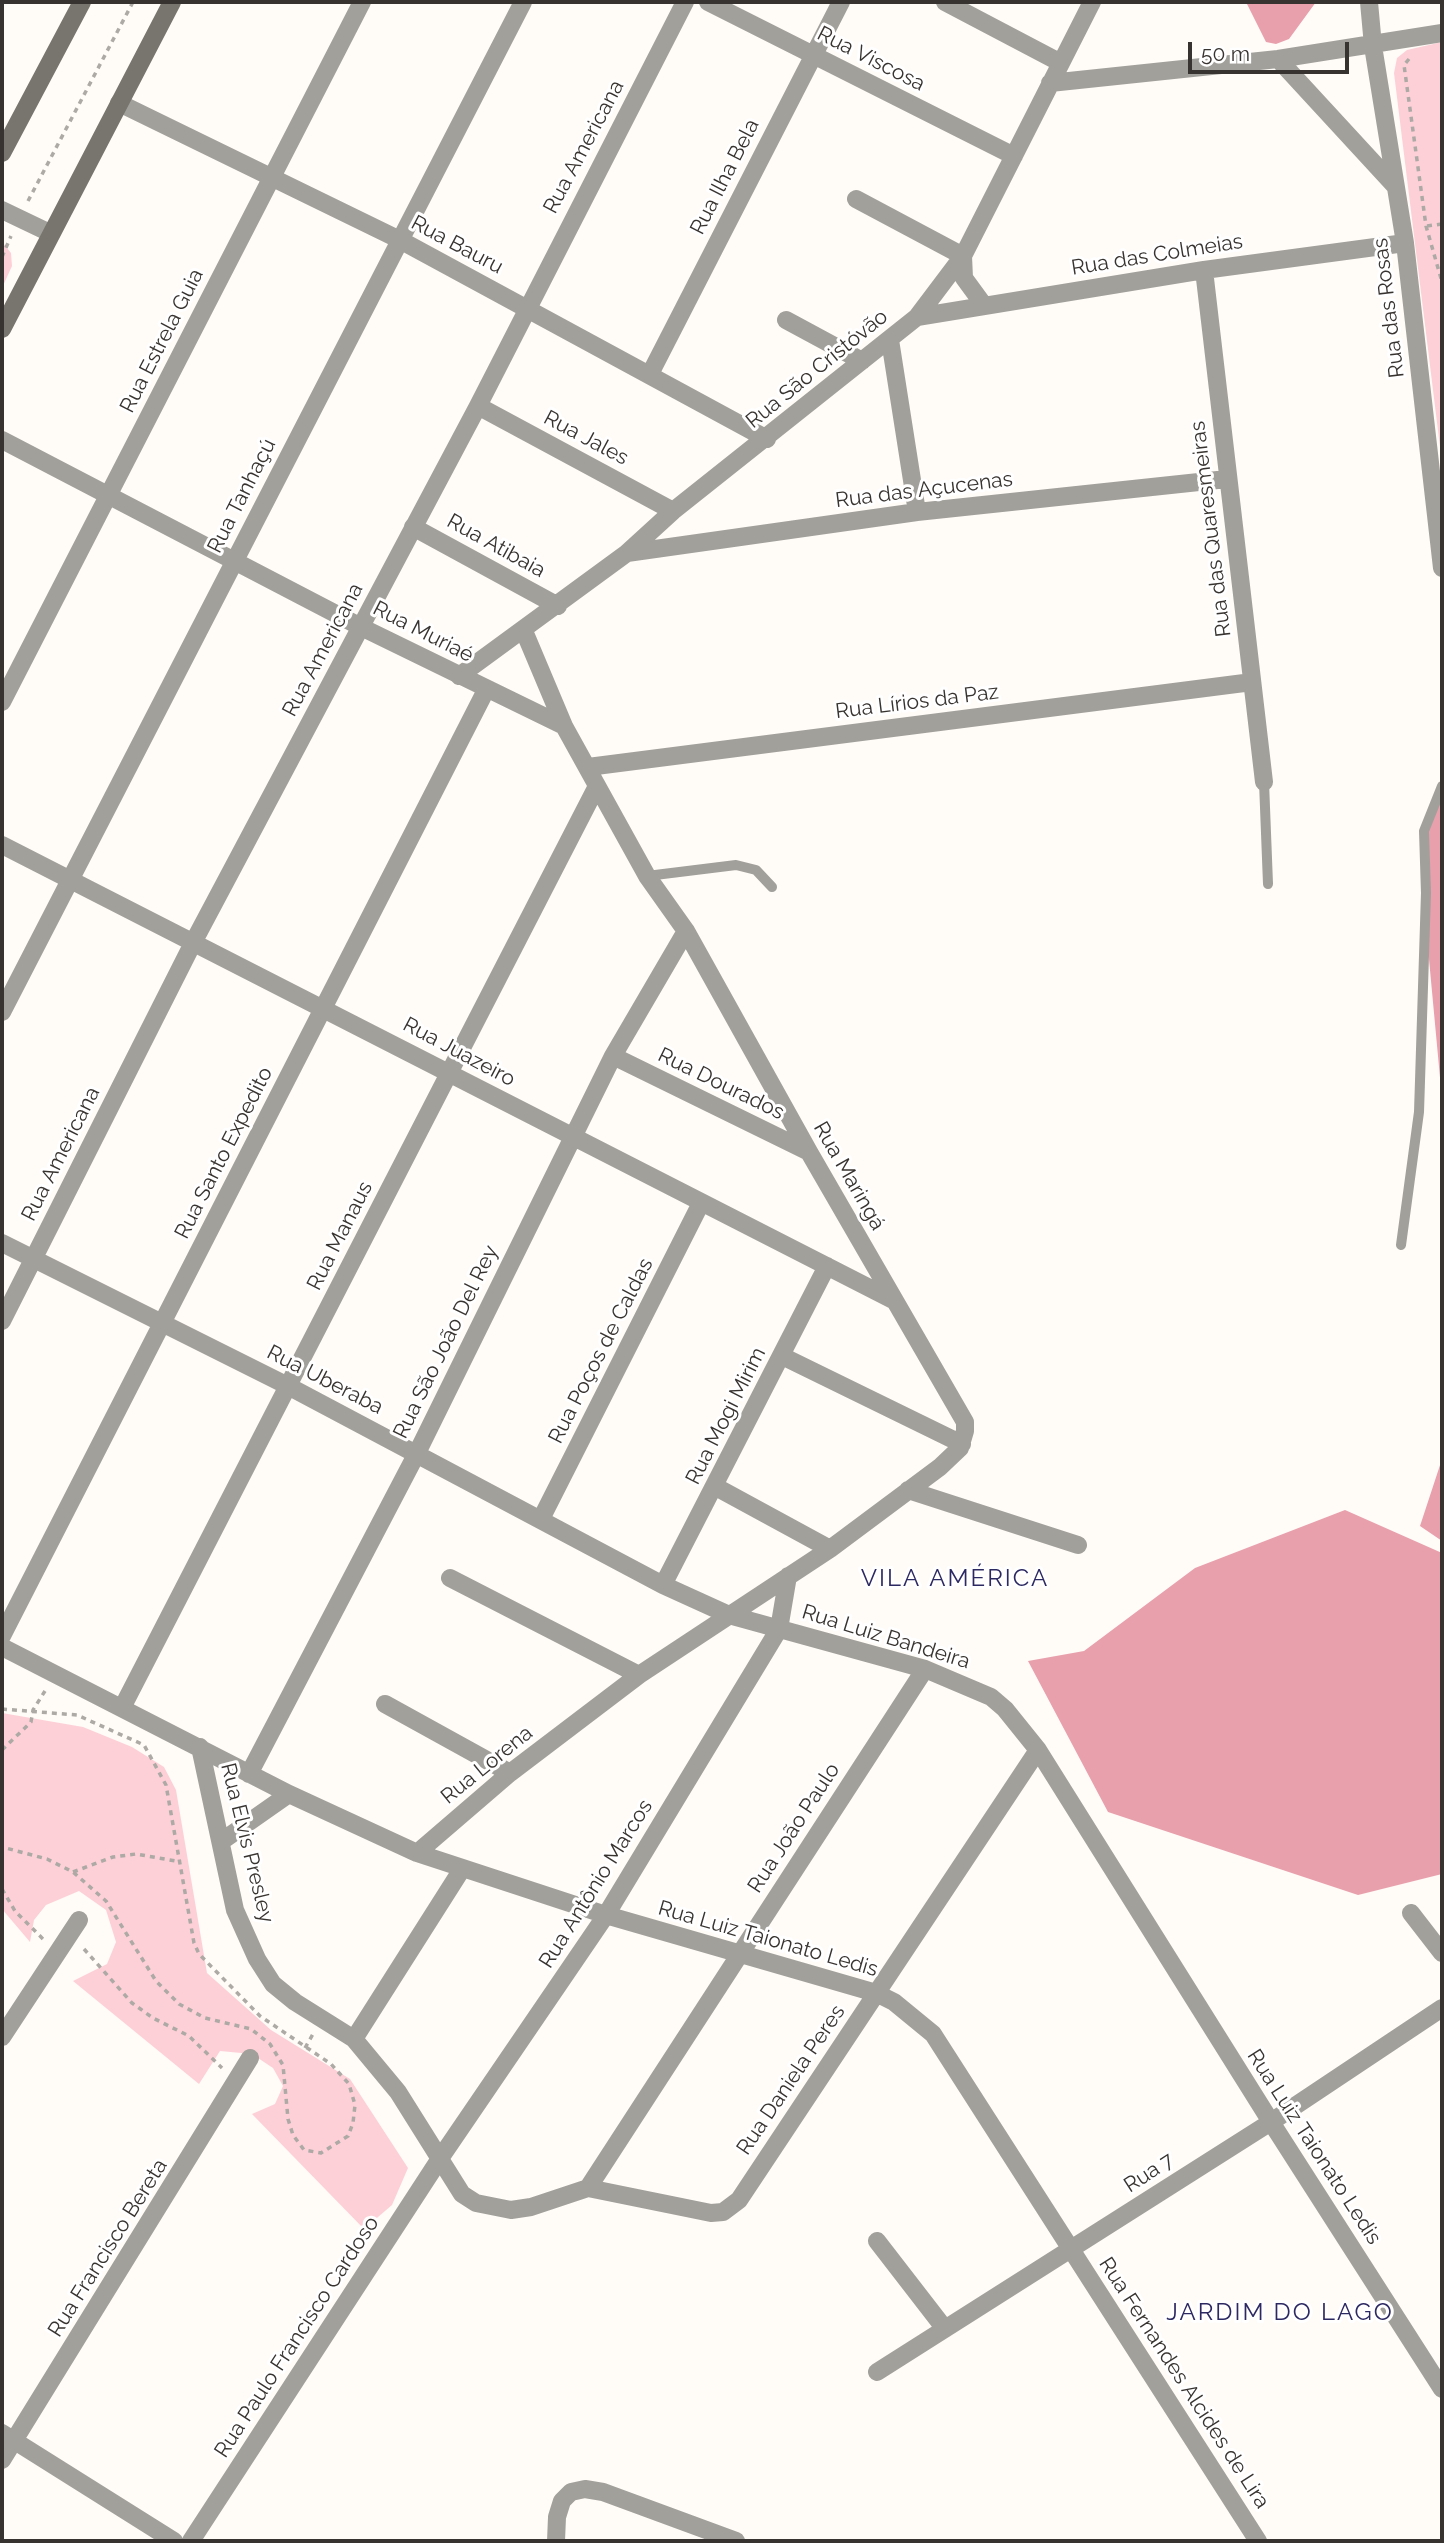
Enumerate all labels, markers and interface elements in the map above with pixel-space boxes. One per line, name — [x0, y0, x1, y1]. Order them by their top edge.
street label: Rua Viscosa — [813, 21, 929, 97]
scale bar — [1192, 28, 1353, 72]
text: 50 m — [1201, 41, 1250, 66]
street label: Rua Americana — [538, 76, 630, 218]
street label: Rua Ilha Bela — [685, 115, 765, 239]
street label: Rua Bauru — [407, 210, 507, 280]
street label: Rua das Colmeias — [1069, 229, 1245, 281]
street label: Rua das Rosas — [1368, 237, 1410, 379]
street label: Rua Estrela Guia — [115, 265, 209, 417]
street label: Rua São Cristóvão — [741, 304, 893, 434]
street label: Rua Jales — [539, 405, 633, 471]
street label: Rua das Quaresmeiras — [1185, 420, 1237, 638]
street label: Rua Tanhaçú — [202, 435, 282, 557]
street label: Rua das Açucenas — [834, 467, 1014, 513]
street label: Rua Atibaia — [442, 509, 550, 583]
street label: Rua Americana — [277, 579, 369, 721]
street label: Rua Muriaé — [369, 596, 477, 668]
street label: Rua Lírios da Paz — [834, 679, 1000, 725]
street label: Rua Juazeiro — [399, 1012, 519, 1092]
street label: Rua Dourados — [654, 1043, 788, 1125]
street label: Rua Santo Expedito — [170, 1063, 278, 1243]
street label: Rua Americana — [16, 1083, 106, 1225]
street label: Rua Maringá — [808, 1117, 890, 1235]
street label: Rua Manaus — [302, 1177, 378, 1295]
street label: Rua São João Del Rey — [388, 1241, 504, 1443]
street label: Rua Poços de Caldas — [543, 1254, 659, 1448]
street label: Rua Uberaba — [263, 1340, 387, 1420]
street label: Rua Mogi Mirim — [681, 1343, 771, 1489]
district label: VILA AMÉRICA — [862, 1565, 1048, 1593]
street label: Rua Luiz Bandeira — [799, 1599, 973, 1675]
street label: Rua Lorena — [436, 1720, 538, 1810]
street label: Rua João Paulo — [743, 1758, 845, 1898]
street label: Rua Elvis Presley — [215, 1760, 279, 1926]
street label: Rua Antônio Marcos — [534, 1795, 658, 1973]
street label: Rua Luiz Taionato Ledis — [655, 1896, 881, 1982]
street label: Rua Daniela Peres — [731, 2000, 851, 2160]
street label: Rua Luiz Taionato Ledis — [1242, 2045, 1386, 2249]
street label: Rua 7 — [1119, 2148, 1179, 2198]
street label: Rua Francisco Bereta — [43, 2154, 173, 2342]
street label: Rua Paulo Francisco Cardoso — [210, 2212, 384, 2462]
street label: Rua Fernandes Alcides de Lira — [1093, 2253, 1275, 2513]
district label: JARDIM DO LAGO — [1168, 2299, 1392, 2327]

